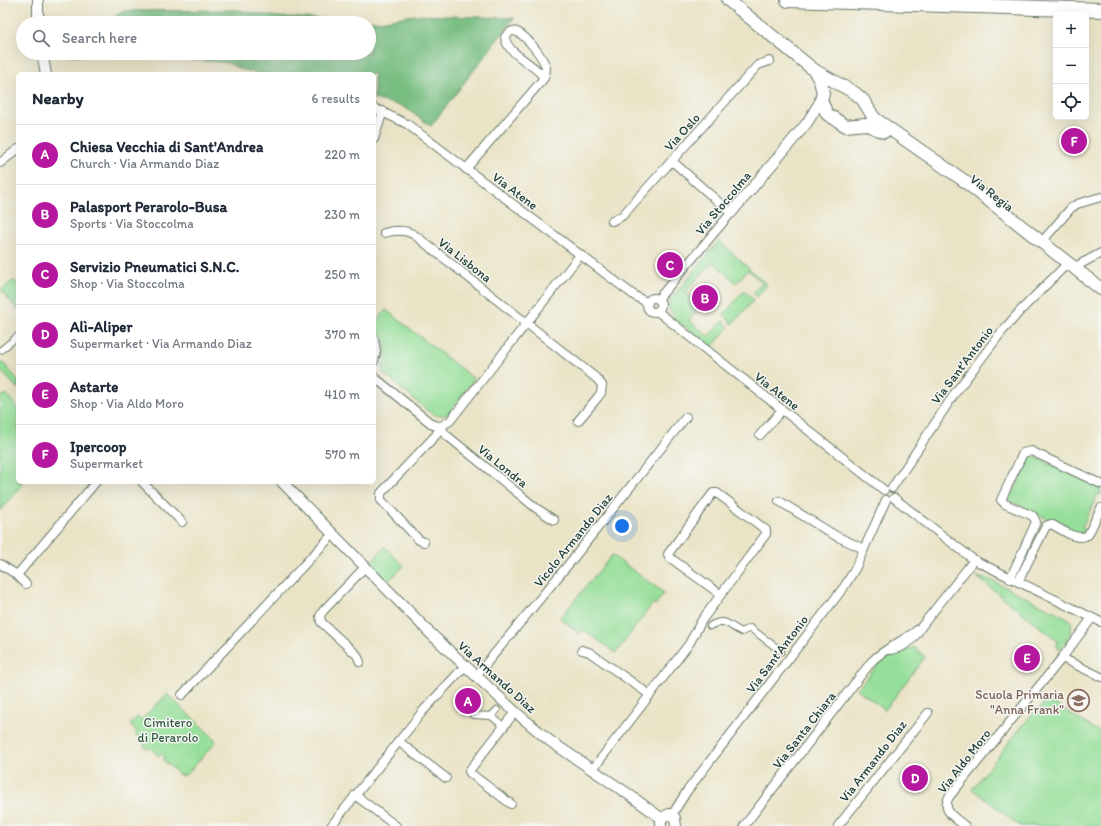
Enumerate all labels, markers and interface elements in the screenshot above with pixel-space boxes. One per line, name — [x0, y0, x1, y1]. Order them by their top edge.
map controls — [1053, 12, 1089, 120]
button: + — [1053, 12, 1089, 48]
search box — [16, 16, 376, 60]
icon: search — [30, 27, 52, 49]
text: Search here — [62, 29, 137, 47]
button: − — [1053, 48, 1089, 84]
button: locate — [1053, 84, 1089, 120]
text: Nearby — [32, 88, 84, 108]
text: 6 results — [312, 91, 360, 106]
street label: Via Oslo — [661, 110, 703, 154]
pin: F — [1061, 126, 1087, 156]
text: Chiesa Vecchia di Sant'Andrea — [70, 138, 263, 156]
text: A — [41, 147, 49, 162]
text: 220 m — [324, 147, 360, 162]
text: Church · Via Armando Diaz — [70, 156, 219, 171]
street label: Via Stoccolma — [692, 168, 754, 238]
street label: Via Atene — [489, 169, 541, 213]
street label: Via Regia — [967, 171, 1017, 215]
text: Palasport Perarolo-Busa — [70, 198, 227, 216]
text: B — [41, 207, 49, 222]
text: 230 m — [324, 207, 360, 222]
text: Sports · Via Stoccolma — [70, 216, 194, 231]
street label: Via Lisbona — [435, 235, 495, 286]
pin: C — [657, 250, 683, 280]
text: Servizio Pneumatici S.N.C. — [70, 258, 240, 276]
text: C — [41, 267, 49, 282]
text: 250 m — [324, 267, 360, 282]
text: Shop · Via Stoccolma — [70, 276, 185, 291]
pin: B — [692, 283, 718, 313]
text: Alì-Aliper — [70, 318, 132, 336]
street label: Via Sant'Antonio — [928, 323, 996, 407]
text: D — [41, 327, 49, 342]
text: 370 m — [325, 327, 360, 342]
text: Supermarket · Via Armando Diaz — [70, 336, 252, 351]
street label: Via Atene — [752, 369, 802, 413]
text: Astarte — [70, 378, 118, 396]
text: E — [41, 387, 49, 402]
text: 410 m — [324, 387, 360, 402]
text: Shop · Via Aldo Moro — [70, 396, 184, 411]
text: Ipercoop — [70, 438, 127, 456]
street label: Via Londra — [475, 441, 531, 491]
text: F — [42, 447, 48, 462]
text: 570 m — [325, 447, 360, 462]
text: Supermarket — [70, 456, 143, 471]
street label: Vicolo Armando Diaz — [531, 490, 615, 590]
your location — [612, 516, 632, 536]
street label: Via Sant'Antonio — [743, 612, 811, 696]
street label: Via Armando Diaz — [455, 638, 539, 716]
pin: E — [1014, 643, 1040, 673]
pin: A — [455, 686, 481, 716]
place label: Scuola Primaria "Anna Frank" — [975, 687, 1064, 717]
street label: Via Santa Chiara — [769, 688, 839, 771]
school or university icon: Scuola Primaria "Anna Frank" — [1066, 688, 1092, 714]
park label: Cimitero di Perarolo — [138, 715, 199, 745]
street label: Via Armando Diaz — [836, 717, 910, 805]
street label: Via Aldo Moro — [934, 726, 994, 796]
pin: D — [902, 763, 928, 793]

